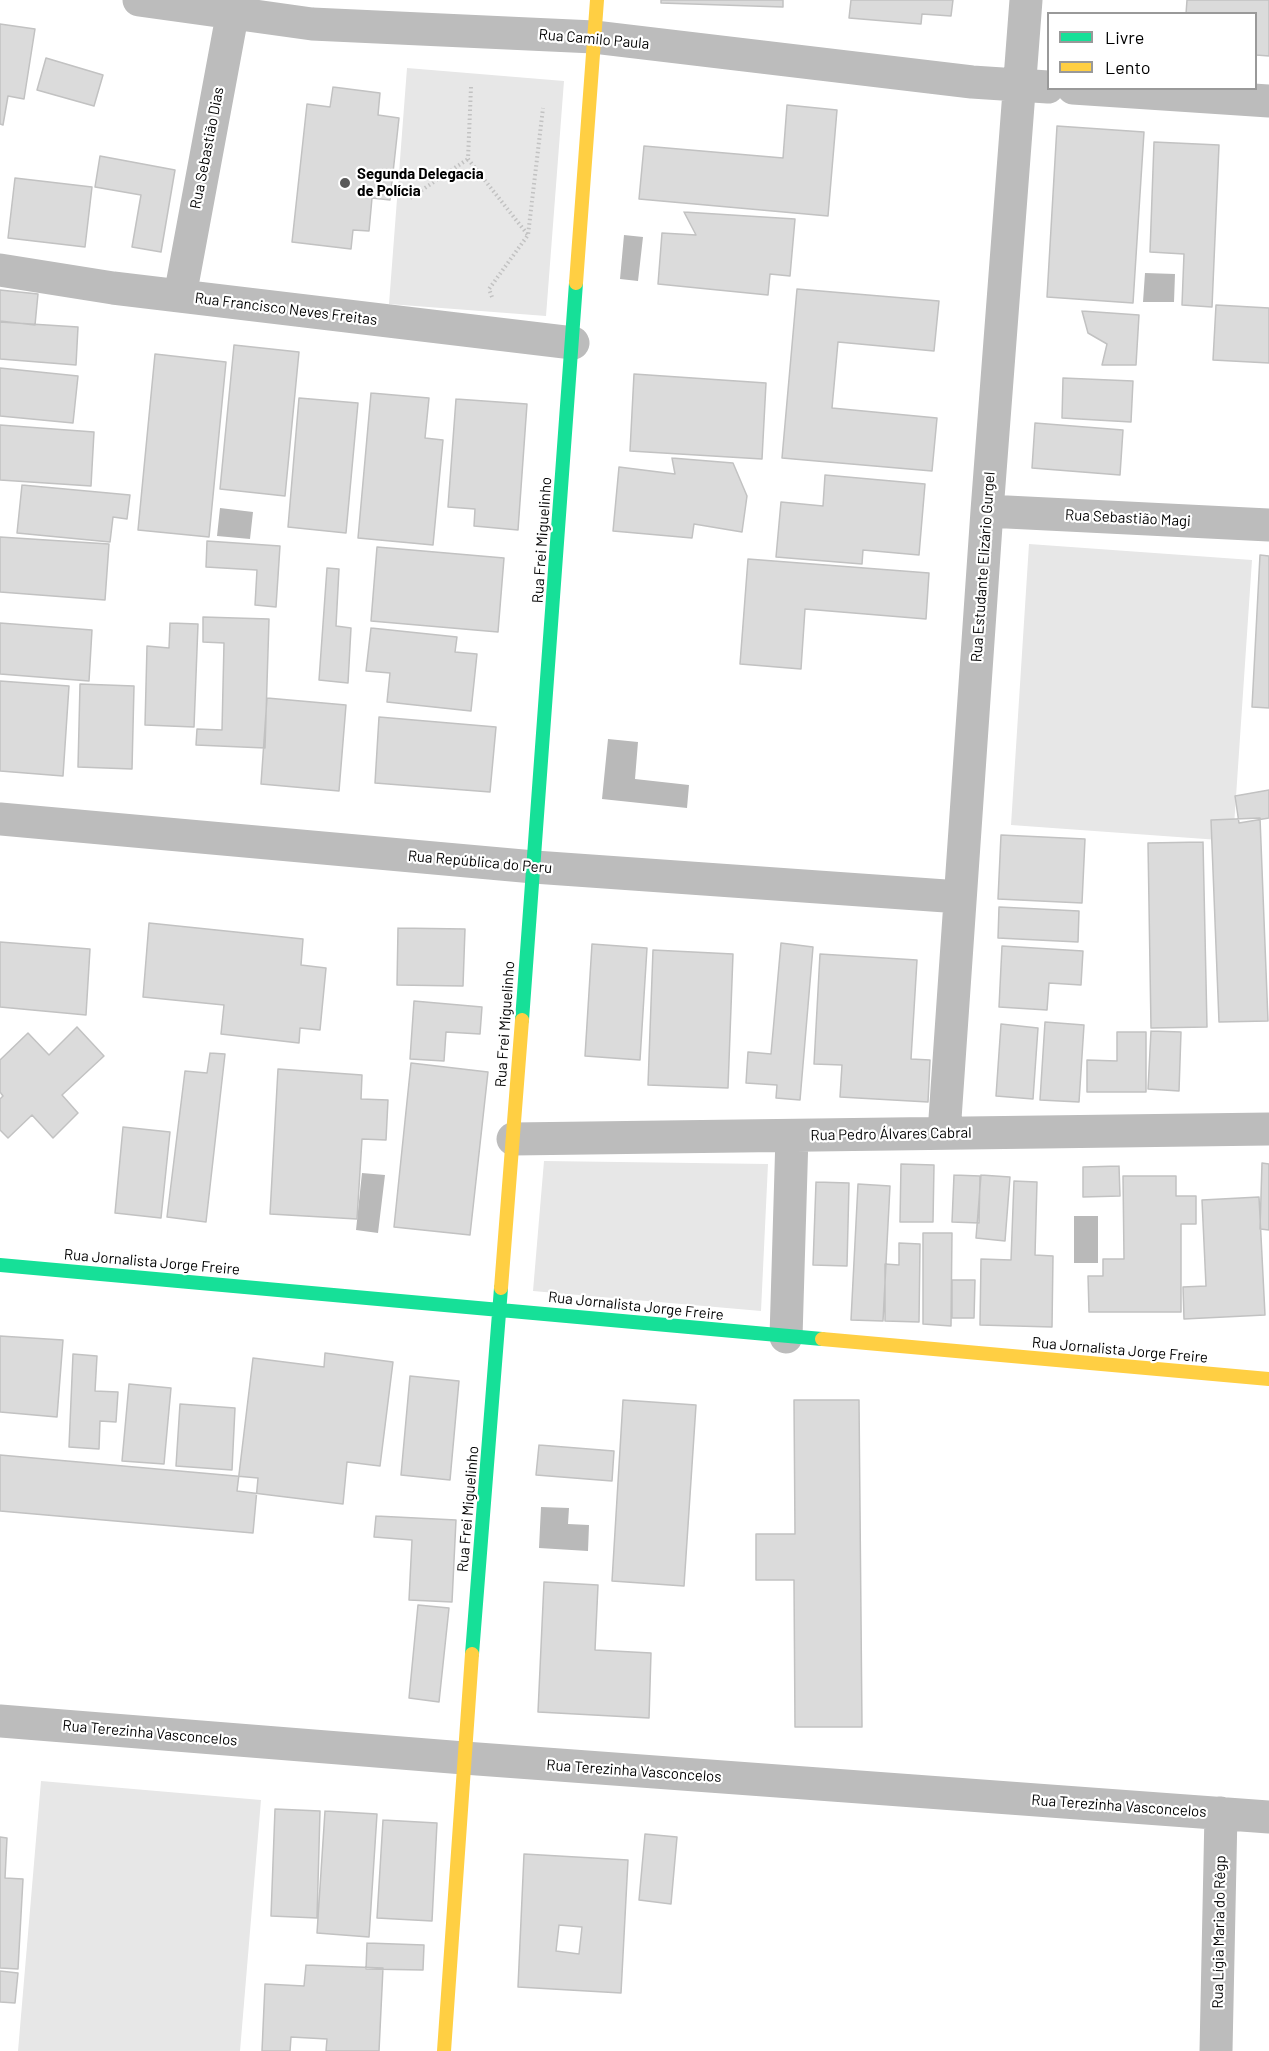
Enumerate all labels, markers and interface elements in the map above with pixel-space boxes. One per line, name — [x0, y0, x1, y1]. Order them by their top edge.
legend — [1047, 12, 1257, 90]
street label: Rua Camilo Paula — [538, 25, 650, 53]
text: Livre — [1105, 26, 1144, 48]
text: Lento — [1105, 56, 1151, 78]
street label: Rua Sebastião Dias — [186, 86, 228, 210]
place label: Segunda Delegacia de Polícia — [357, 165, 484, 200]
marker: Segunda Delegacia de Polícia — [338, 176, 352, 190]
street label: Rua Francisco Neves Freitas — [194, 289, 378, 329]
street label: Rua Estudante Elizário Gurgel — [967, 471, 999, 663]
street label: Rua Frei Miguelinho — [529, 476, 555, 604]
street label: Rua Sebastião Magi — [1065, 506, 1191, 530]
street label: Rua República do Peru — [407, 847, 553, 877]
street label: Rua Frei Miguelinho — [492, 960, 518, 1088]
street label: Rua Pedro Álvares Cabral — [810, 1124, 972, 1144]
street label: Rua Jornalista Jorge Freire — [63, 1245, 241, 1279]
street label: Rua Jornalista Jorge Freire — [547, 1288, 725, 1324]
street label: Rua Jornalista Jorge Freire — [1031, 1333, 1209, 1367]
street label: Rua Frei Miguelinho — [454, 1445, 482, 1573]
street label: Rua Terezinha Vasconcelos — [62, 1716, 238, 1750]
street label: Rua Terezinha Vasconcelos — [546, 1756, 722, 1786]
street label: Rua Terezinha Vasconcelos — [1031, 1791, 1207, 1821]
street label: Rua Lígia Maria do Rêgp — [1209, 1855, 1229, 2009]

